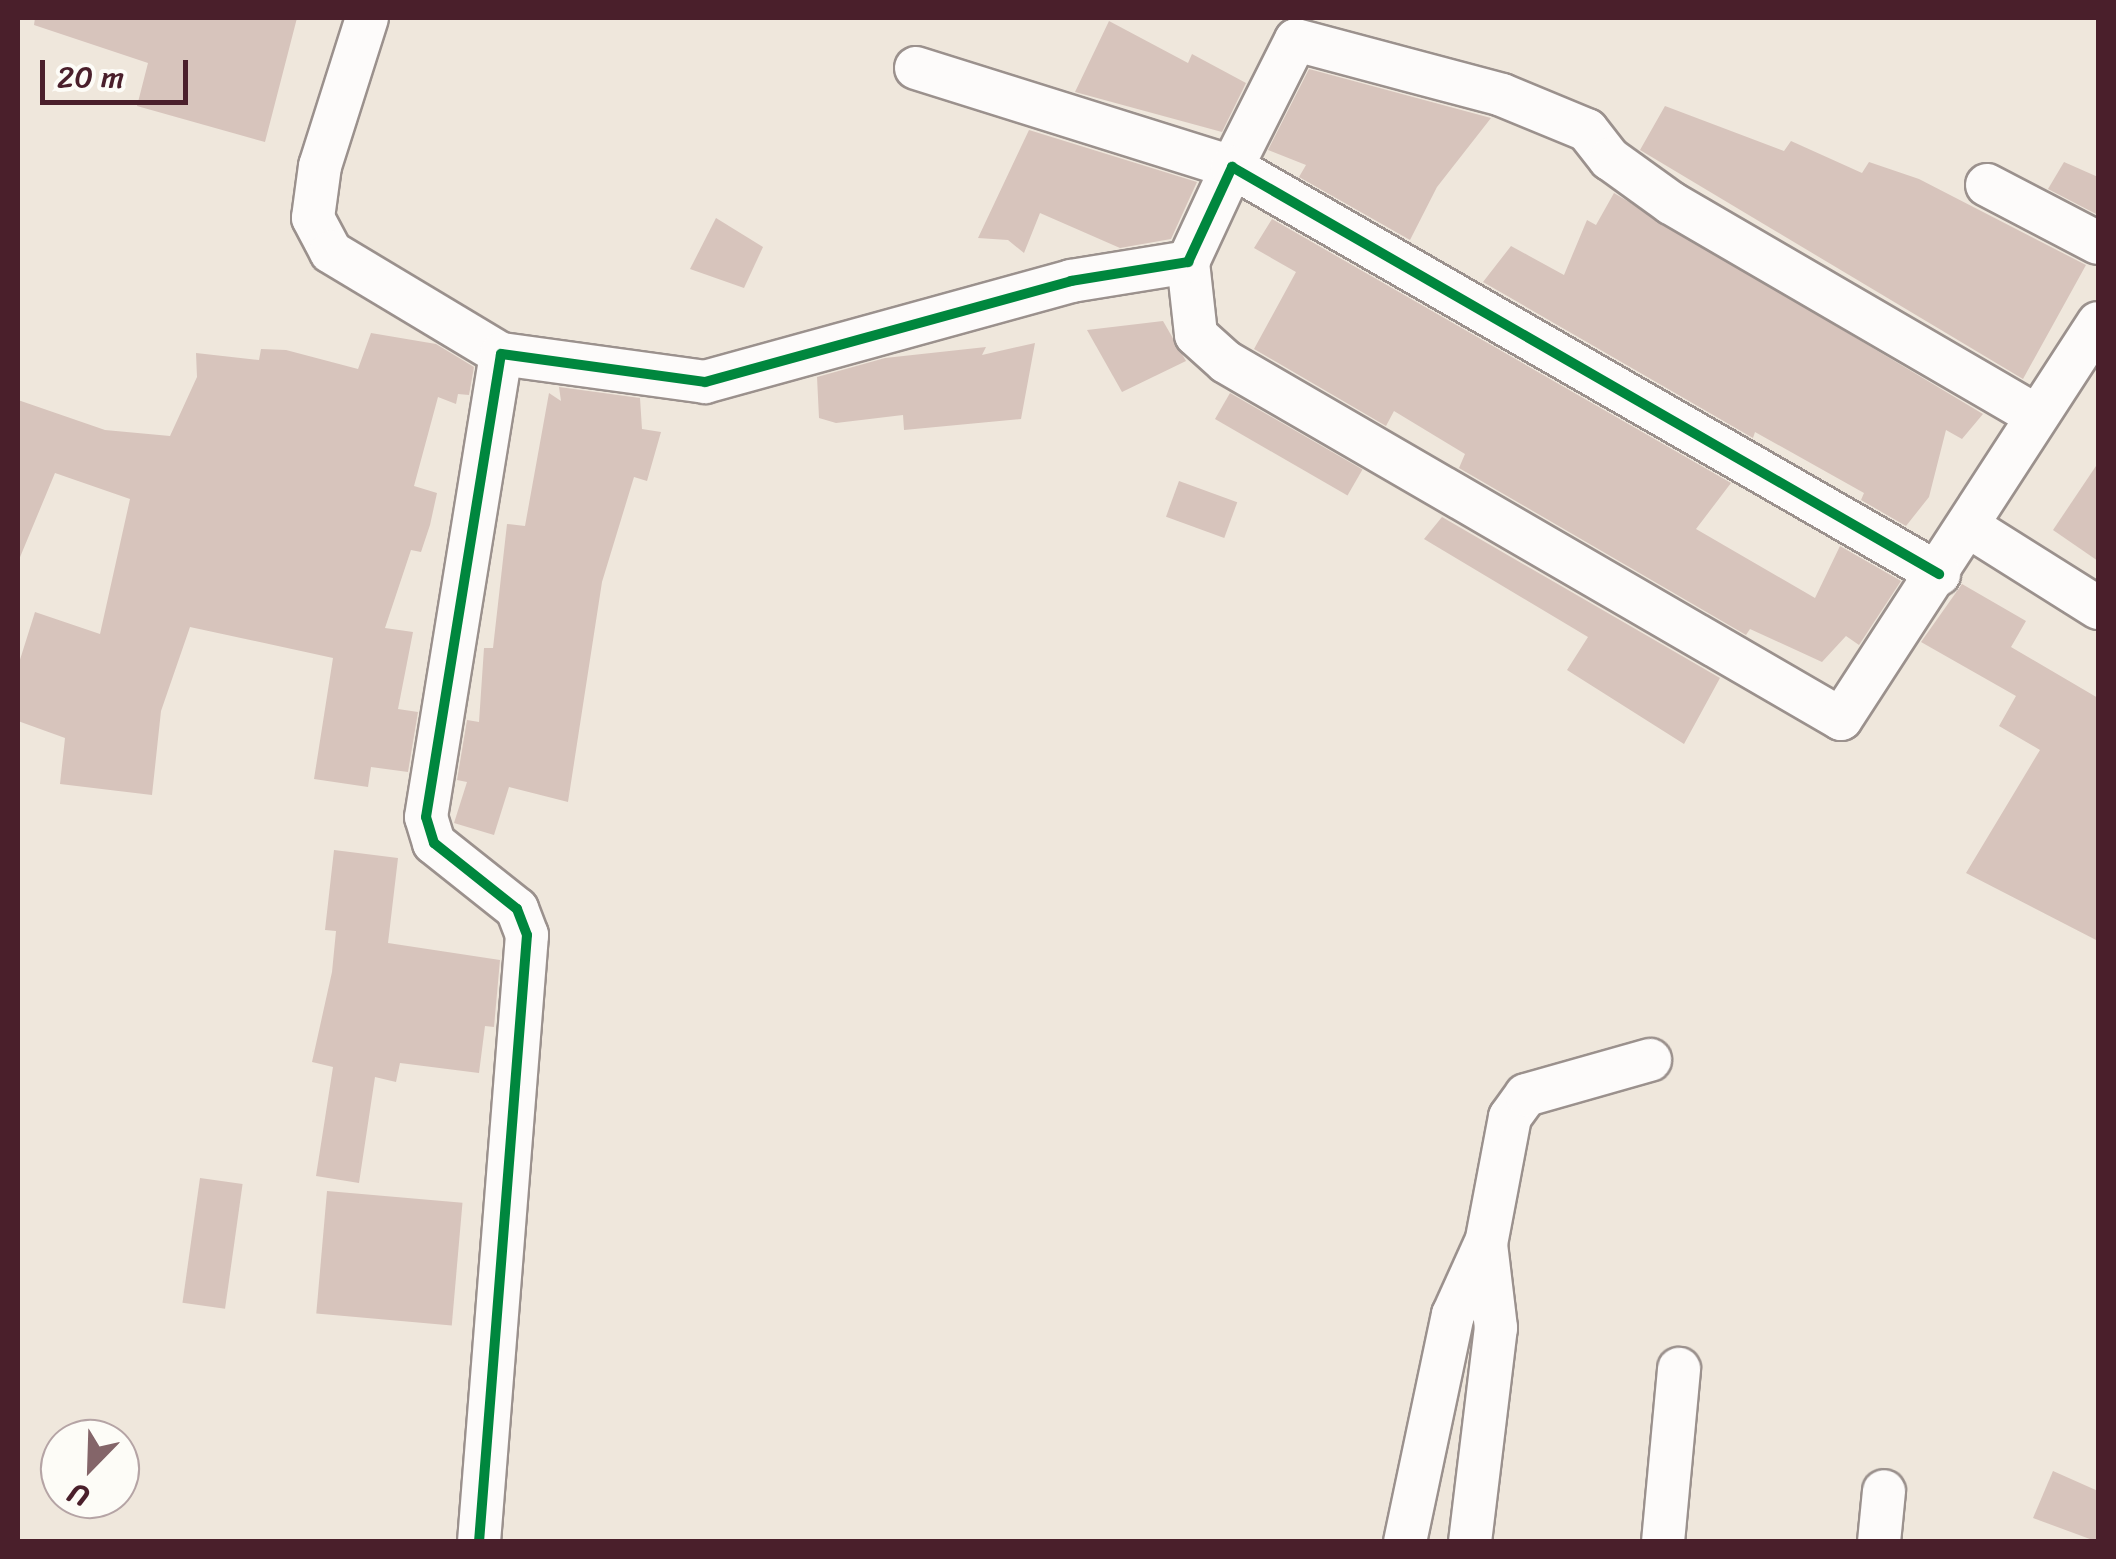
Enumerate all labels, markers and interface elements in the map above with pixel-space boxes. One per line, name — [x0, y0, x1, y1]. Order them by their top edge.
scale bar — [45, 40, 192, 102]
text: 20 m — [57, 50, 124, 104]
north arrow — [40, 1419, 140, 1519]
text: U — [61, 1469, 97, 1521]

